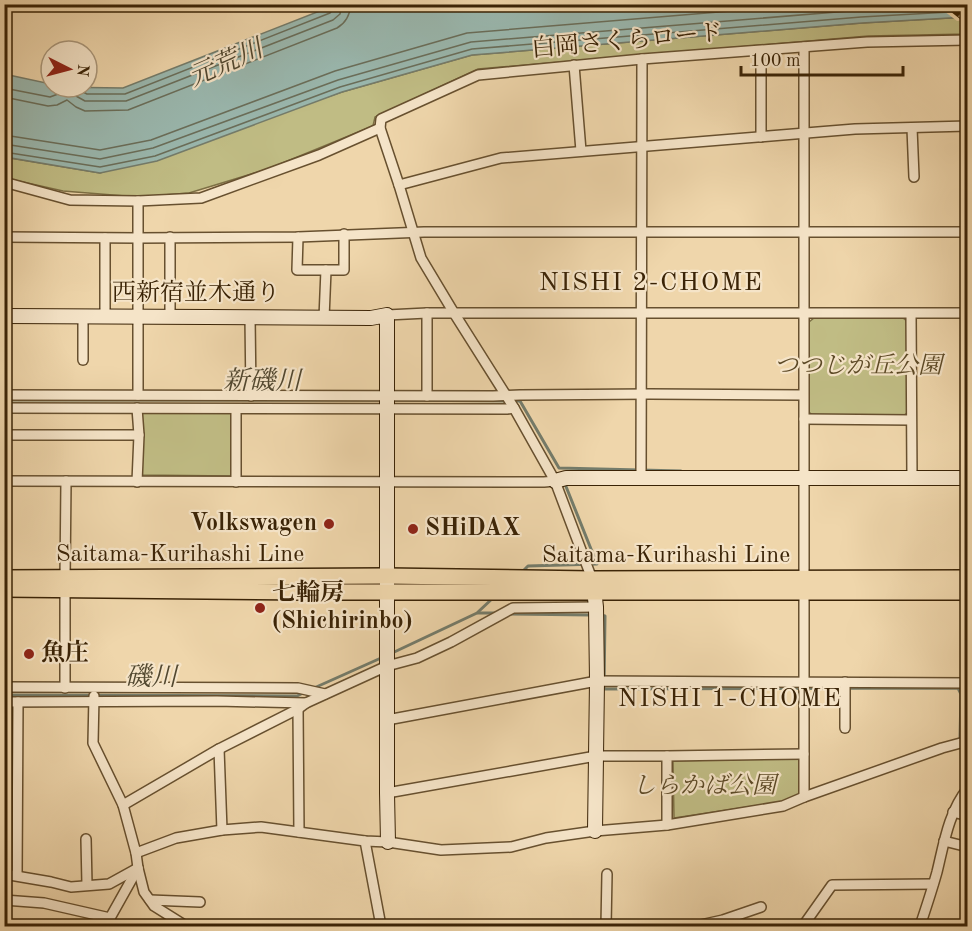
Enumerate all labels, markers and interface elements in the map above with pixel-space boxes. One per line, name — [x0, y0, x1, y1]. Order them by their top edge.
street label: 白岡さくらロード — [530, 19, 724, 62]
water label: 元荒川 — [184, 33, 270, 92]
north arrow — [39, 39, 99, 99]
scale bar — [741, 39, 903, 77]
text: 100 m — [750, 52, 801, 70]
text: N — [73, 63, 91, 78]
district label: NISHI 2-CHOME — [539, 270, 763, 296]
street label: 西新宿並木通り — [112, 279, 280, 306]
park label: つつじが丘公園 — [774, 353, 946, 379]
water label: 新磯川 — [223, 367, 304, 395]
place label: Volkswagen — [190, 512, 317, 536]
marker: Volkswagen — [322, 517, 336, 531]
place label: SHiDAX — [425, 517, 520, 541]
marker: SHiDAX — [406, 522, 420, 536]
street label: Saitama-Kurihashi Line — [56, 543, 304, 567]
street label: Saitama-Kurihashi Line — [542, 544, 790, 568]
place label: 七輪房 (Shichirinbo) — [272, 579, 413, 634]
marker: 七輪房 (Shichirinbo) — [253, 601, 267, 615]
place label: 魚庄 — [41, 639, 89, 666]
marker: 魚庄 — [22, 647, 36, 661]
water label: 磯川 — [125, 663, 180, 691]
district label: NISHI 1-CHOME — [618, 686, 842, 712]
park label: しらかば公園 — [632, 773, 780, 799]

